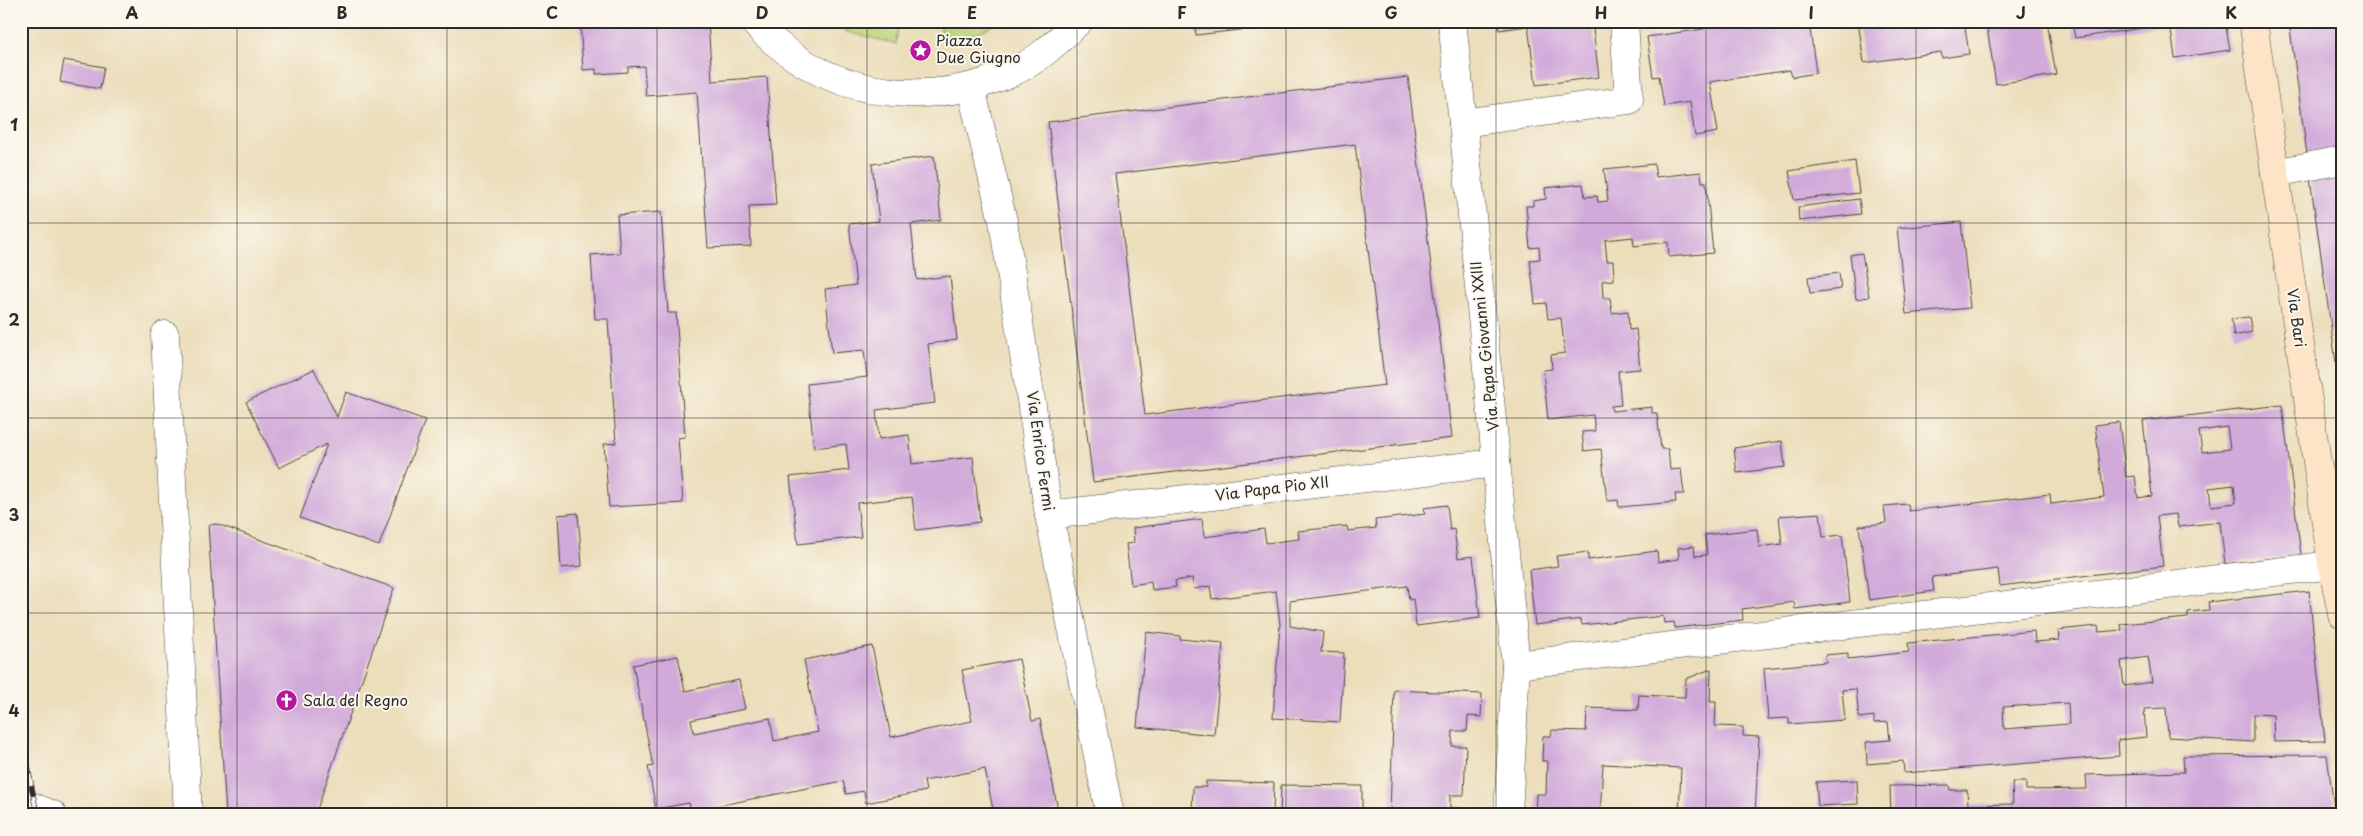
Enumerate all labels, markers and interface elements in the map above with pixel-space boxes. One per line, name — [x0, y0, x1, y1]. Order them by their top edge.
text: A — [126, 0, 139, 24]
text: B — [337, 0, 348, 24]
text: C — [546, 0, 558, 24]
text: D — [756, 0, 768, 24]
text: E — [967, 0, 977, 24]
text: F — [1177, 0, 1187, 24]
text: G — [1384, 0, 1398, 24]
text: H — [1595, 0, 1607, 24]
text: I — [1808, 0, 1814, 24]
text: J — [2016, 0, 2026, 24]
text: K — [2225, 0, 2237, 24]
place label: Piazza Due Giugno — [936, 28, 1021, 68]
place icon: Piazza Due Giugno — [908, 38, 932, 62]
text: 1 — [10, 112, 18, 136]
street label: Via Papa Giovanni XXIII — [1463, 260, 1504, 432]
street label: Via Bari — [2282, 287, 2313, 349]
text: 2 — [8, 307, 20, 331]
street label: Via Enrico Fermi — [1022, 389, 1061, 512]
street label: Via Papa Pio XII — [1214, 469, 1330, 506]
text: 3 — [9, 502, 19, 526]
place label: Sala del Regno — [303, 688, 408, 711]
church icon: Sala del Regno — [275, 689, 299, 713]
text: 4 — [9, 698, 20, 722]

